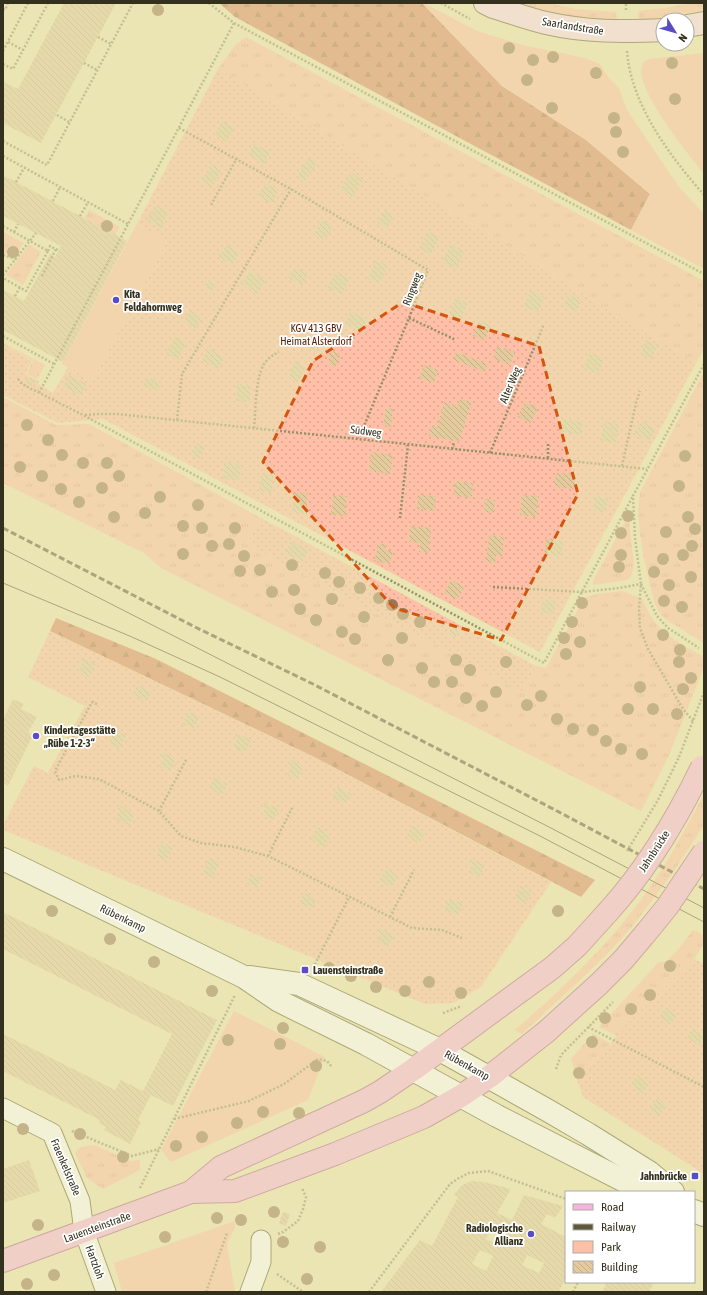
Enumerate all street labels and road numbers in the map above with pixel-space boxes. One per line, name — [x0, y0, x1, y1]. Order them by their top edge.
street label: Saarlandstraße — [541, 15, 605, 37]
street label: Ringweg — [400, 271, 424, 307]
street label: Alter Weg — [497, 365, 523, 405]
street label: Südweg — [350, 423, 383, 439]
street label: Jahnbrücke — [636, 828, 672, 874]
street label: Rübenkamp — [98, 902, 148, 934]
street label: Rübenkamp — [442, 1048, 492, 1082]
street label: Fraenkelstraße — [49, 1137, 83, 1197]
street label: Lauensteinstraße — [62, 1209, 132, 1245]
street label: Hartzloh — [83, 1243, 107, 1281]

